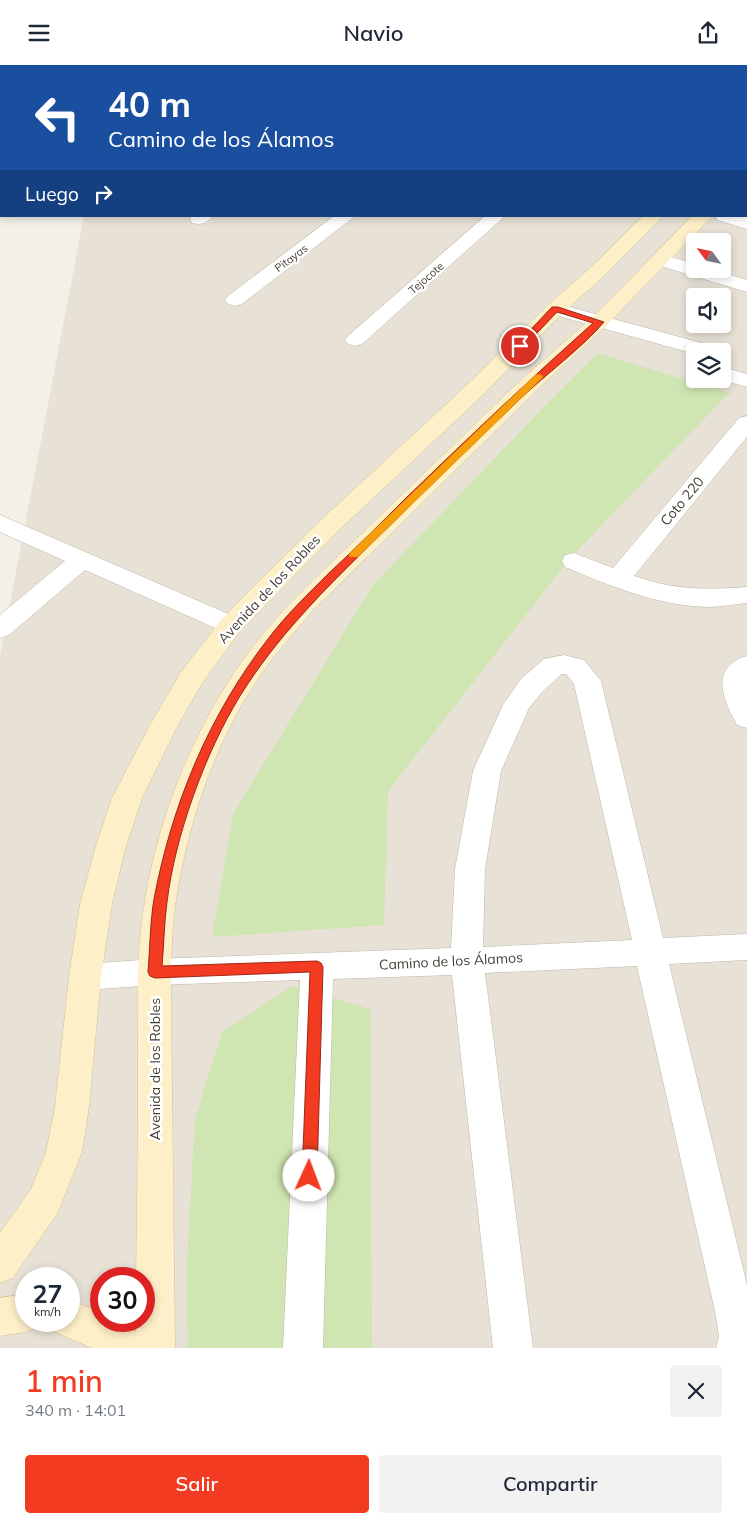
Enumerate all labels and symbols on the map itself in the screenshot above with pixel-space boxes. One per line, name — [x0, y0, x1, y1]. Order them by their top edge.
north arrow — [686, 233, 731, 277]
street label: Pitayas — [272, 241, 310, 275]
street label: Tejocote — [406, 259, 446, 297]
pin — [499, 325, 541, 367]
street label: Coto 220 — [656, 473, 708, 529]
street label: Avenida de los Robles — [214, 531, 324, 647]
street label: Camino de los Álamos — [379, 948, 523, 974]
street label: Avenida de los Robles — [146, 998, 164, 1140]
position arrow — [282, 1149, 334, 1201]
speed limit sign: 30 — [90, 1267, 155, 1332]

